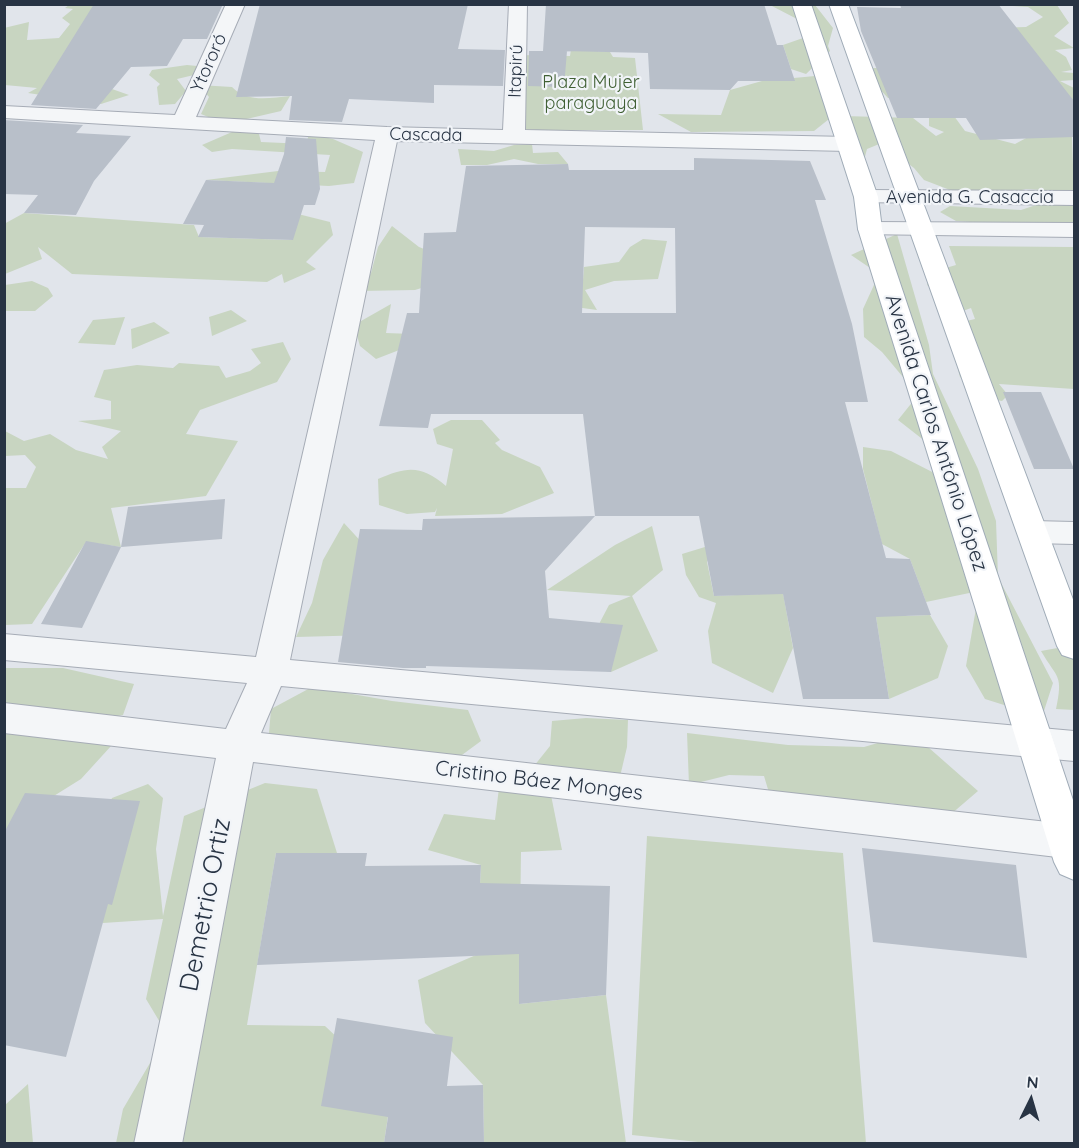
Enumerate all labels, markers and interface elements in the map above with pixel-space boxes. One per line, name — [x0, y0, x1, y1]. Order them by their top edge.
street label: Ytororó — [186, 30, 232, 96]
street label: Itapirú — [504, 44, 528, 98]
park label: Plaza Mujer paraguaya — [542, 72, 640, 115]
street label: Cascada — [389, 124, 463, 146]
street label: Avenida G. Casaccia — [886, 187, 1054, 209]
street label: Avenida Carlos António López — [879, 291, 993, 575]
street label: Cristino Báez Monges — [434, 756, 644, 806]
street label: Demetrio Ortiz — [174, 816, 238, 994]
north arrow — [1001, 1070, 1061, 1130]
text: N — [1026, 1072, 1039, 1093]

